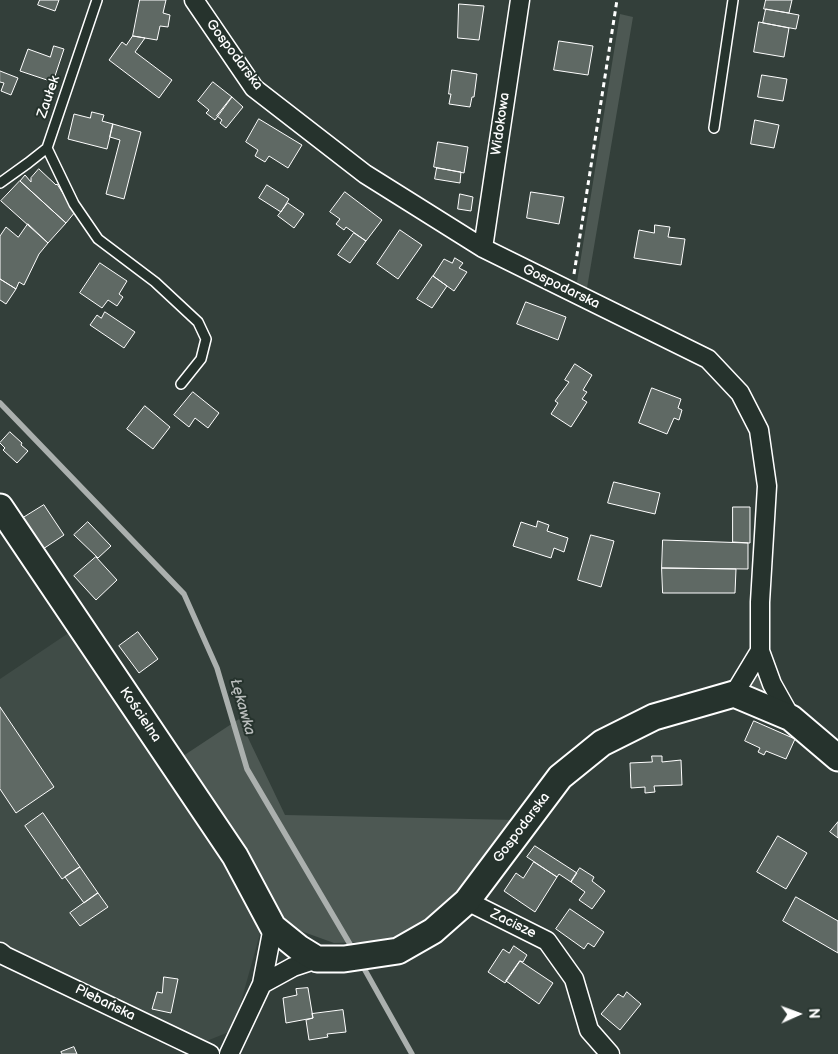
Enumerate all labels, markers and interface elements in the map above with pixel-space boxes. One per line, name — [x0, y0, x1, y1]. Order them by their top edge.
street label: Gospodarska — [202, 16, 266, 94]
street label: Zaułek — [34, 74, 64, 120]
street label: Widokowa — [488, 92, 514, 156]
street label: Gospodarska — [520, 261, 602, 313]
water label: Łękawka — [225, 677, 259, 737]
street label: Kościelna — [116, 684, 164, 746]
street label: Gospodarska — [490, 789, 554, 867]
street label: Zacisze — [487, 906, 539, 942]
street label: Plebańska — [72, 981, 138, 1025]
north arrow — [773, 989, 823, 1039]
text: N — [805, 1008, 822, 1019]

